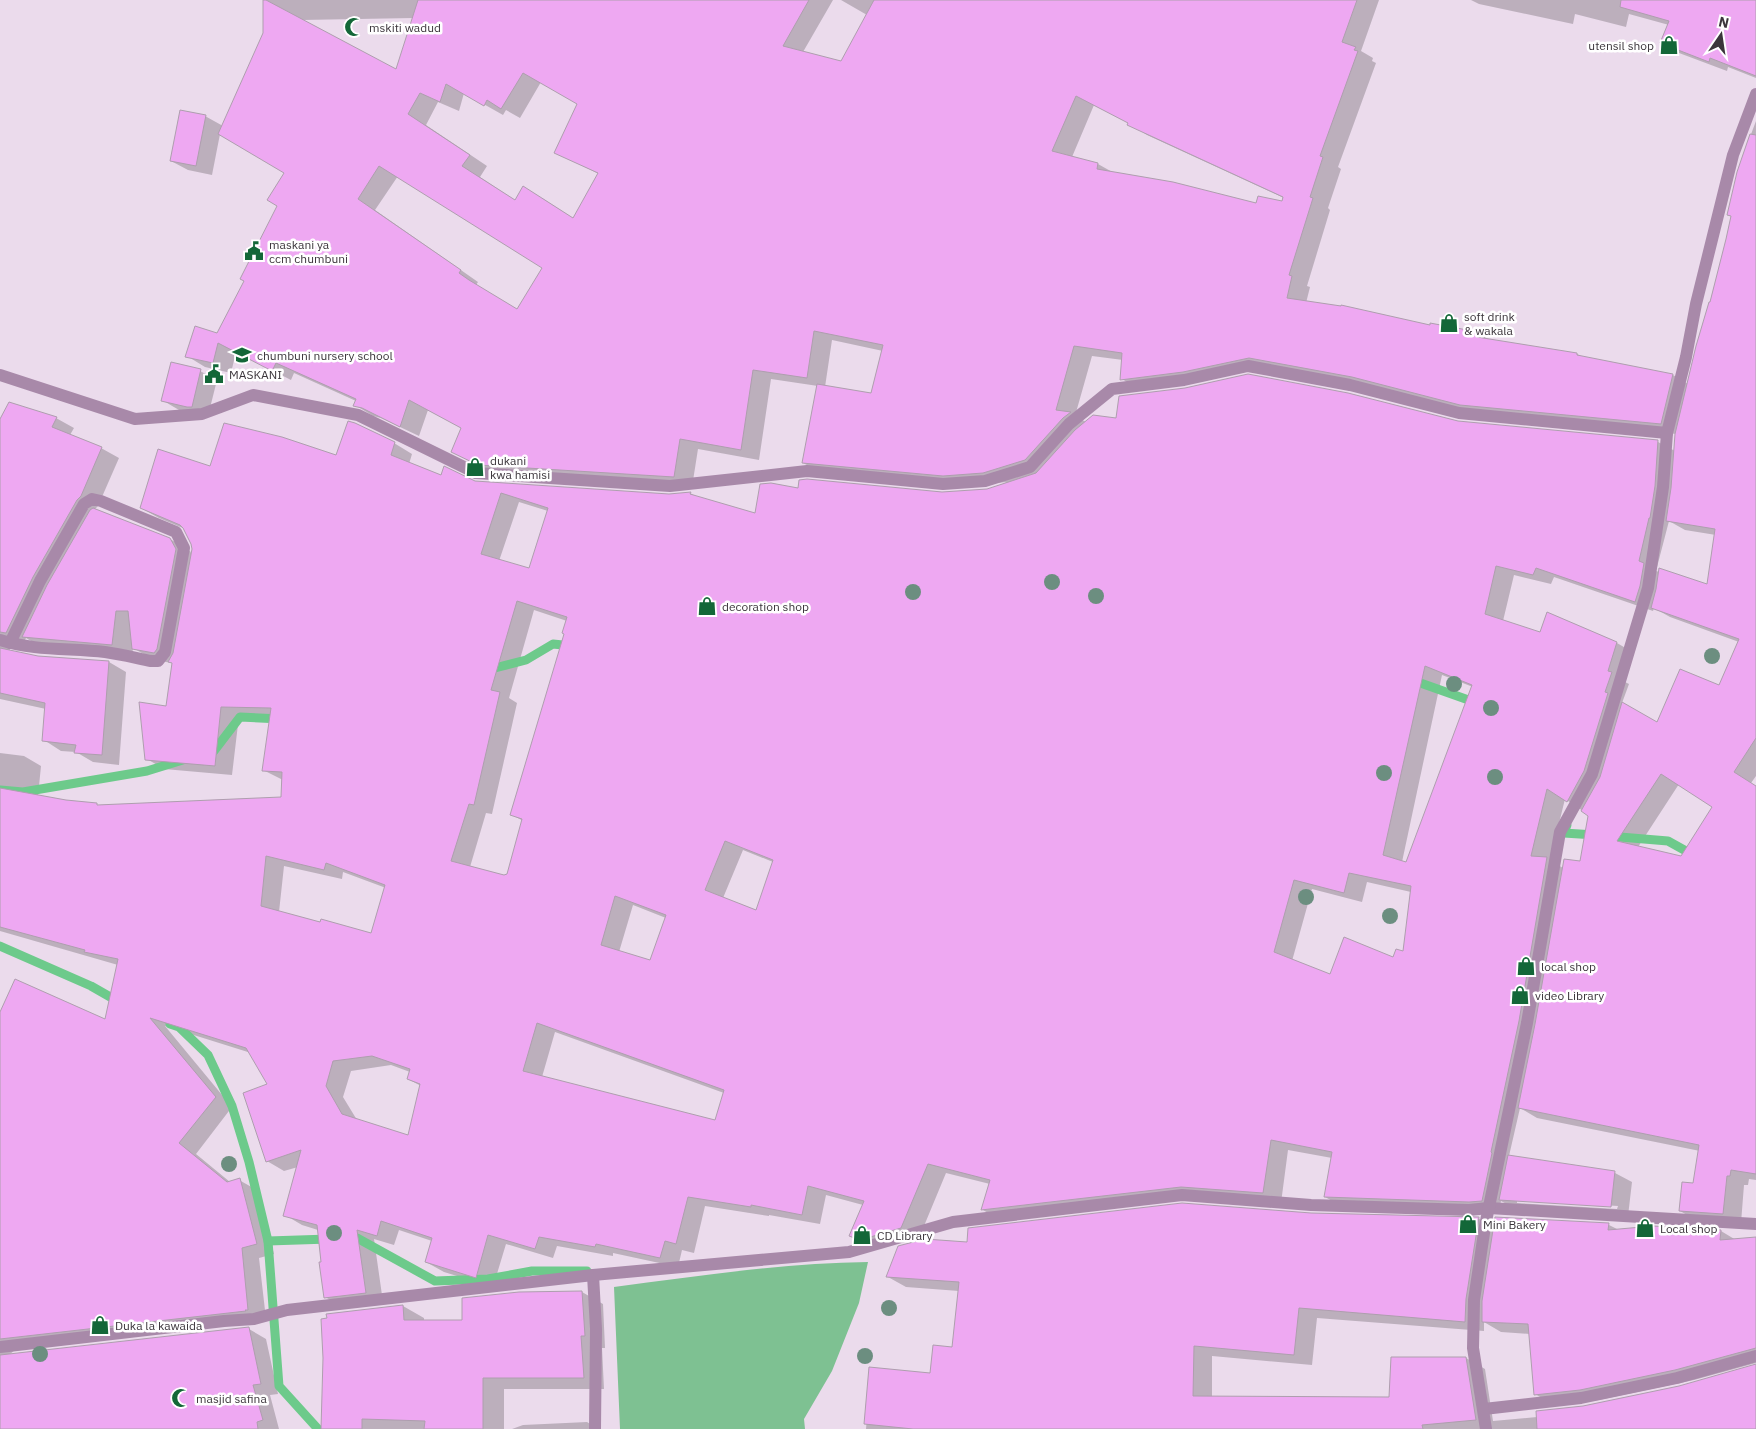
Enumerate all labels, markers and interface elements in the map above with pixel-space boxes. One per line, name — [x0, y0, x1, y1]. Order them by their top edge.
north arrow — [1696, 10, 1746, 60]
text: N — [1717, 12, 1731, 32]
mosque icon: mskiti wadud — [343, 16, 365, 38]
place label: mskiti wadud — [369, 20, 441, 35]
shop icon: utensil shop — [1658, 34, 1680, 56]
place label: utensil shop — [1588, 38, 1654, 53]
place label: maskani ya ccm chumbuni — [269, 237, 348, 266]
public building icon: maskani ya ccm chumbuni — [243, 240, 265, 262]
place label: soft drink & wakala — [1464, 309, 1516, 338]
shop icon: soft drink & wakala — [1438, 312, 1460, 334]
school or university icon: chumbuni nursery school — [231, 344, 253, 366]
place label: chumbuni nursery school — [257, 348, 393, 363]
public building icon: MASKANI — [203, 363, 225, 385]
place label: MASKANI — [229, 367, 282, 382]
place label: dukani kwa hamisi — [490, 453, 550, 482]
shop icon: dukani kwa hamisi — [464, 456, 486, 478]
shop icon: decoration shop — [696, 595, 718, 617]
place label: decoration shop — [722, 599, 809, 614]
shop icon: local shop — [1515, 955, 1537, 977]
place label: local shop — [1541, 959, 1596, 974]
shop icon: video Library — [1509, 984, 1531, 1006]
place label: video Library — [1535, 988, 1604, 1003]
shop icon: Mini Bakery — [1457, 1213, 1479, 1235]
place label: Mini Bakery — [1483, 1217, 1546, 1232]
shop icon: Local shop — [1634, 1217, 1656, 1239]
place label: Local shop — [1660, 1221, 1718, 1236]
shop icon: CD Library — [851, 1224, 873, 1246]
place label: CD Library — [877, 1228, 933, 1243]
shop icon: Duka la kawaida — [89, 1314, 111, 1336]
place label: Duka la kawaida — [115, 1318, 203, 1333]
mosque icon: masjid safina — [170, 1387, 192, 1409]
place label: masjid safina — [196, 1391, 267, 1406]

